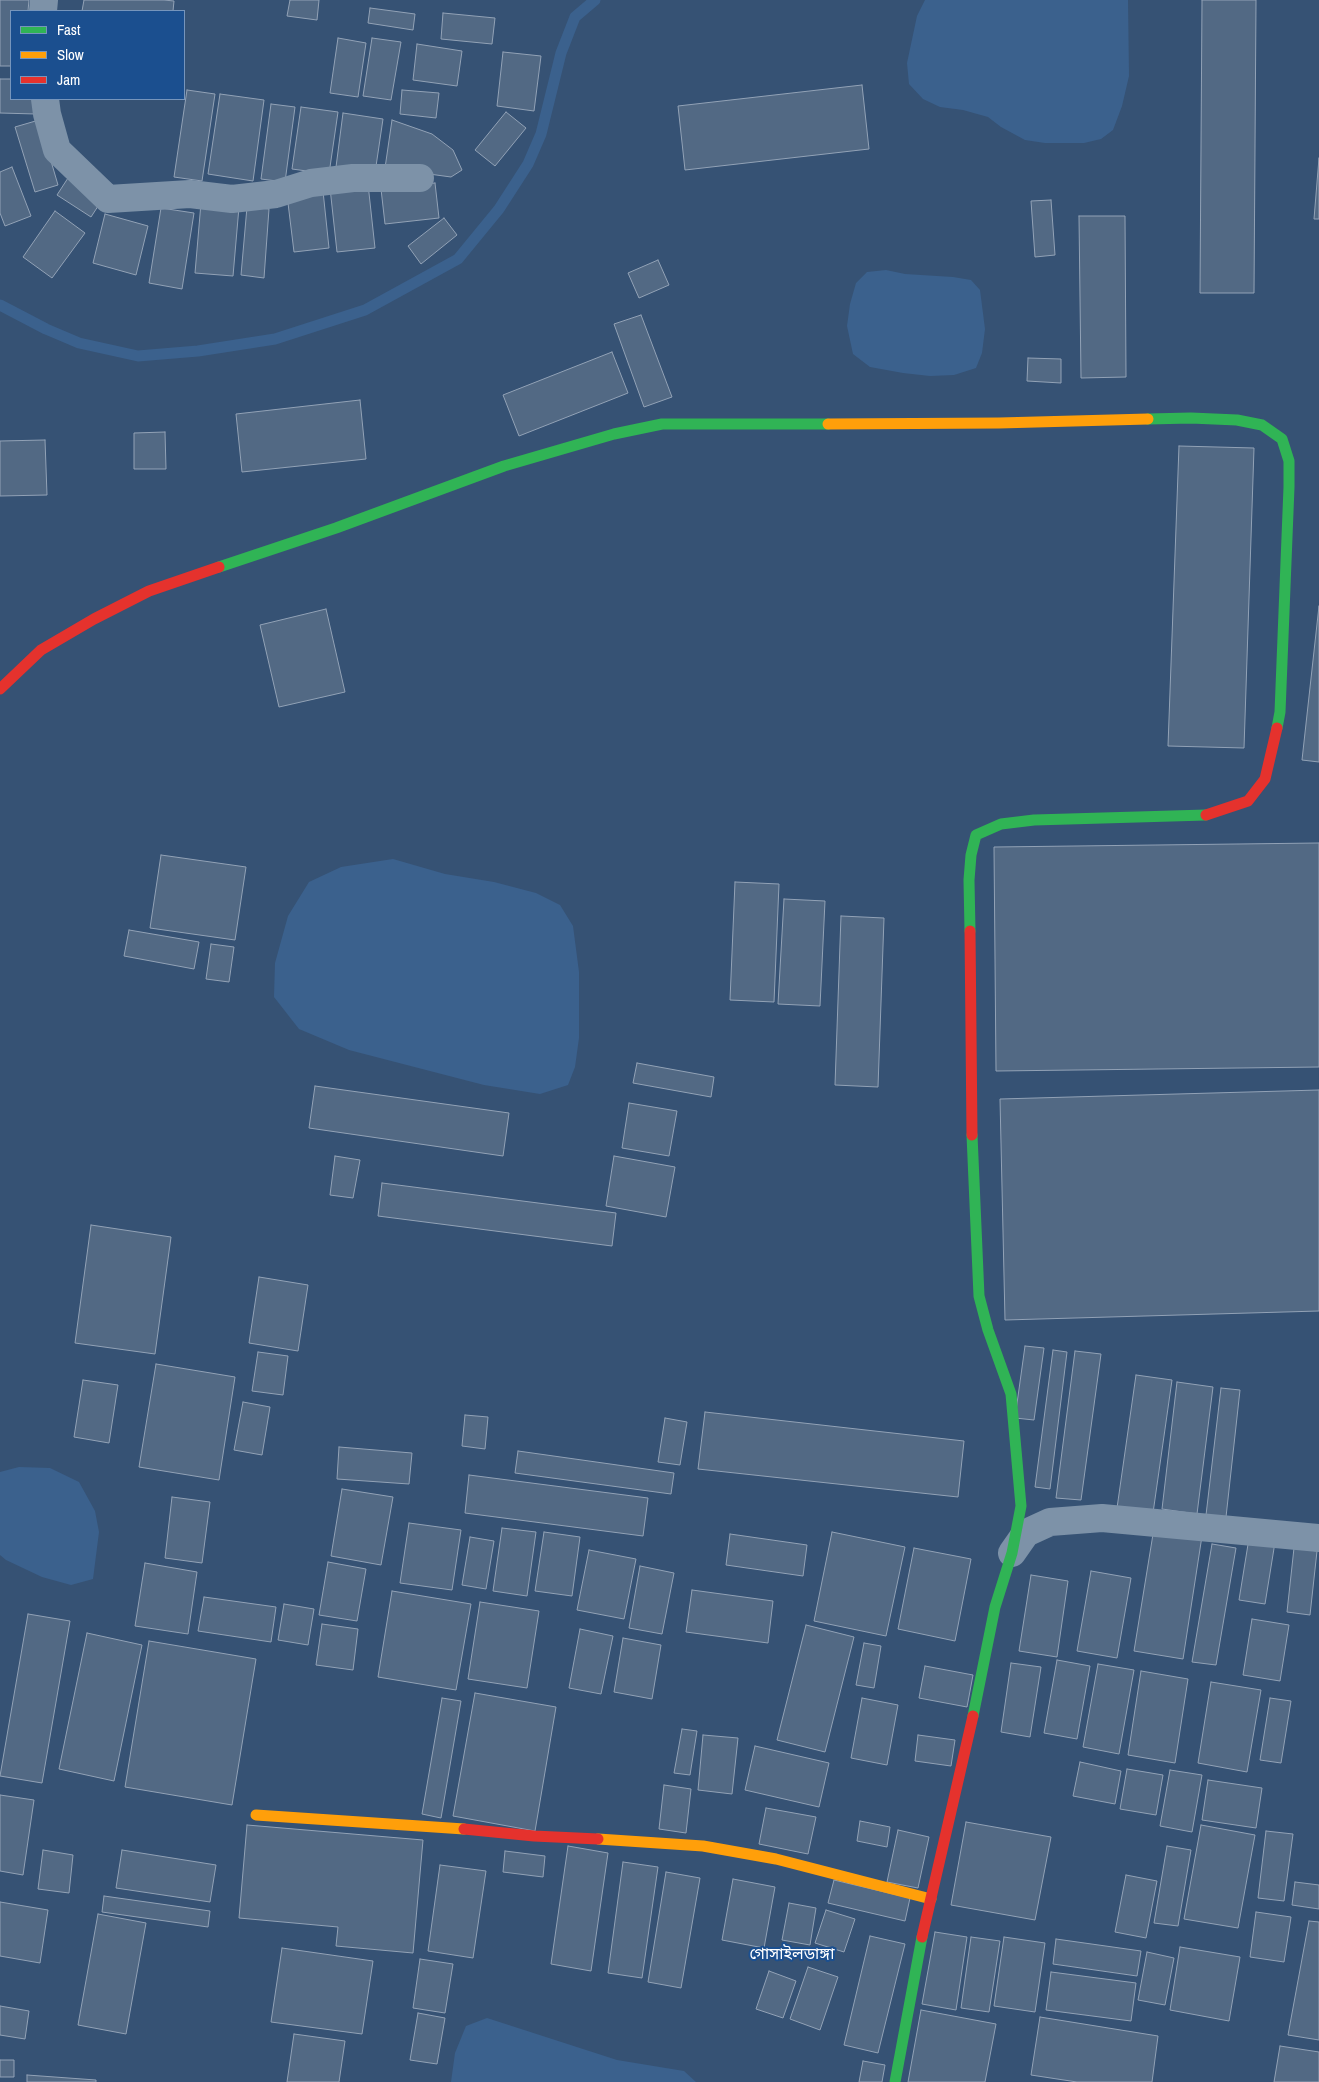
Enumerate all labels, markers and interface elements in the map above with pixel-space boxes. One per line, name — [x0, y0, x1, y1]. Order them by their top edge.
legend — [10, 10, 185, 100]
text: Fast — [57, 19, 80, 40]
text: Slow — [57, 44, 84, 65]
text: Jam — [57, 69, 80, 90]
district label: গোসাইলডাঙ্গা — [749, 1945, 835, 1965]

